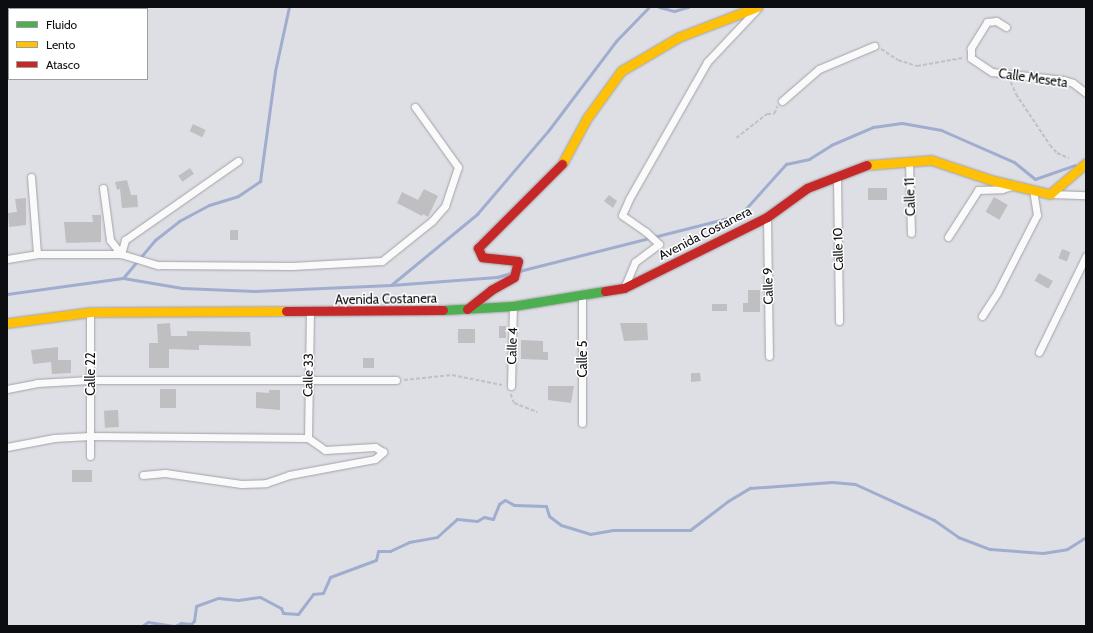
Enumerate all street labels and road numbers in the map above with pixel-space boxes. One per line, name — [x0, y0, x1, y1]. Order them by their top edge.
street label: Calle Meseta — [997, 65, 1069, 91]
street label: Calle 11 — [902, 178, 918, 216]
street label: Avenida Costanera — [656, 203, 754, 263]
street label: Calle 10 — [830, 227, 846, 271]
street label: Calle 9 — [760, 267, 776, 305]
street label: Avenida Costanera — [335, 290, 437, 308]
street label: Calle 4 — [504, 327, 520, 365]
street label: Calle 5 — [574, 341, 590, 377]
street label: Calle 22 — [82, 352, 98, 396]
street label: Calle 33 — [300, 353, 316, 397]

